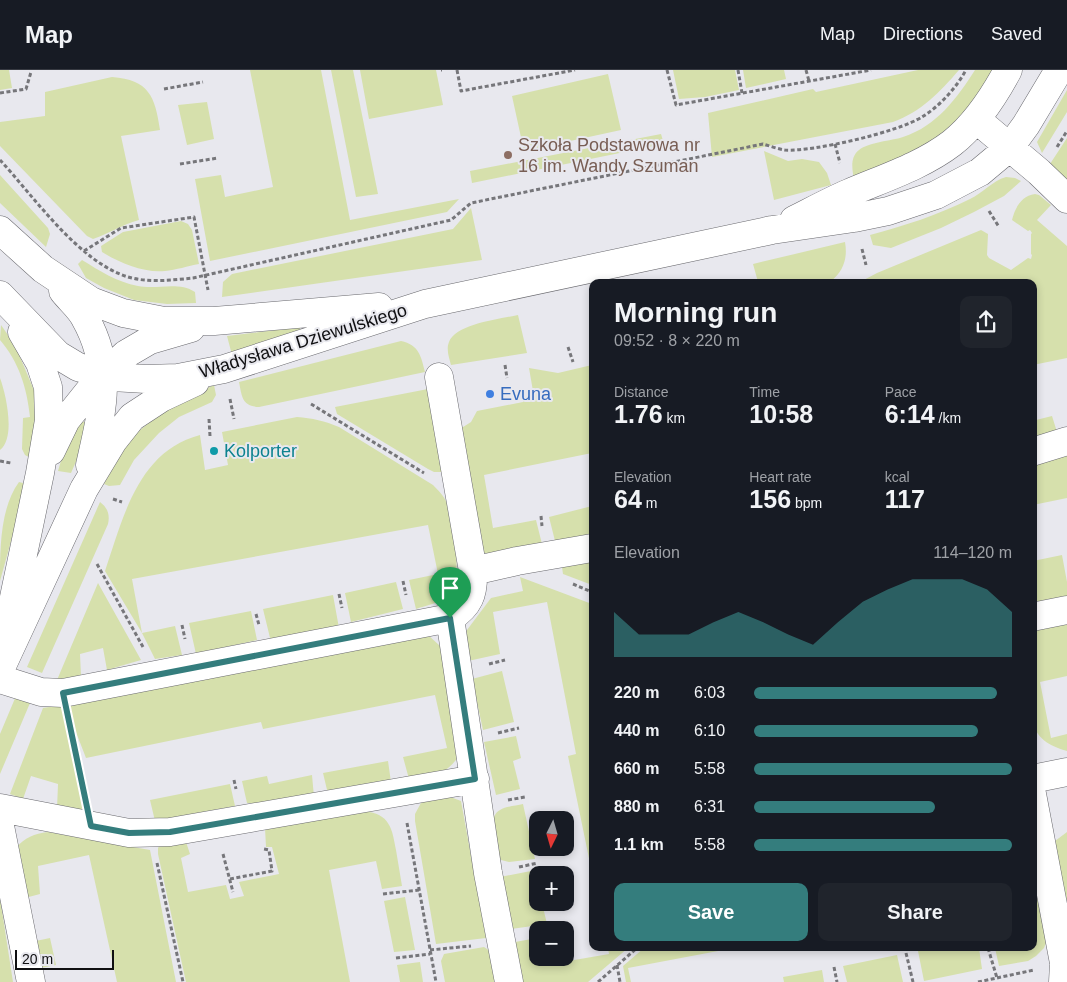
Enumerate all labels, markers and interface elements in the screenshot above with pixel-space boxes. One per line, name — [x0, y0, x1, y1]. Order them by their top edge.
text: Map — [25, 21, 73, 48]
text: Map — [820, 24, 855, 44]
text: Directions — [883, 24, 963, 44]
text: Saved — [991, 24, 1042, 44]
place label: Szkoła Podstawowa nr 16 im. Wandy Szuman — [518, 135, 700, 176]
marker: Szkoła Podstawowa nr 16 im. Wandy Szuman — [502, 149, 514, 161]
button: share — [960, 296, 1012, 348]
text: Morning run — [614, 297, 777, 328]
street label: Władysława Dziewulskiego — [197, 300, 409, 382]
text: 09:52 · 8 × 220 m — [614, 332, 740, 349]
place label: Evuna — [500, 384, 552, 404]
text: Distance — [614, 384, 668, 400]
text: Time — [749, 384, 780, 400]
text: Pace — [885, 384, 917, 400]
marker: Evuna — [484, 388, 496, 400]
text: 1.76 — [614, 400, 663, 428]
text: 10:58 — [749, 400, 813, 428]
text: 6:14 — [885, 400, 935, 428]
text: km — [663, 410, 685, 426]
text: /km — [935, 410, 961, 426]
place label: Kolporter — [224, 441, 297, 461]
marker: Kolporter — [208, 445, 220, 457]
text: Elevation — [614, 469, 672, 485]
text: Heart rate — [749, 469, 812, 485]
text: kcal — [885, 469, 910, 485]
text: 64 — [614, 485, 642, 513]
text: 156 — [749, 485, 791, 513]
text: 117 — [885, 485, 925, 513]
text: m — [642, 495, 657, 511]
text: bpm — [791, 495, 822, 511]
text: Elevation — [614, 544, 680, 561]
text: 114–120 m — [933, 544, 1012, 561]
pin — [429, 567, 471, 618]
icon: arrive — [436, 574, 464, 602]
text: 220 m — [614, 684, 659, 701]
text: 6:03 — [694, 684, 725, 701]
text: 440 m — [614, 722, 659, 739]
text: 6:10 — [694, 722, 725, 739]
text: 660 m — [614, 760, 659, 777]
text: 5:58 — [694, 760, 725, 777]
text: 880 m — [614, 798, 659, 815]
text: 6:31 — [694, 798, 725, 815]
north arrow — [529, 811, 574, 856]
map controls — [529, 811, 574, 966]
text: 1.1 km — [614, 836, 664, 853]
text: 5:58 — [694, 836, 725, 853]
button: + — [529, 866, 574, 911]
button: Save — [614, 883, 808, 941]
button: Share — [818, 883, 1012, 941]
button: − — [529, 921, 574, 966]
scale bar — [15, 947, 114, 970]
text: 20 m — [22, 951, 53, 967]

